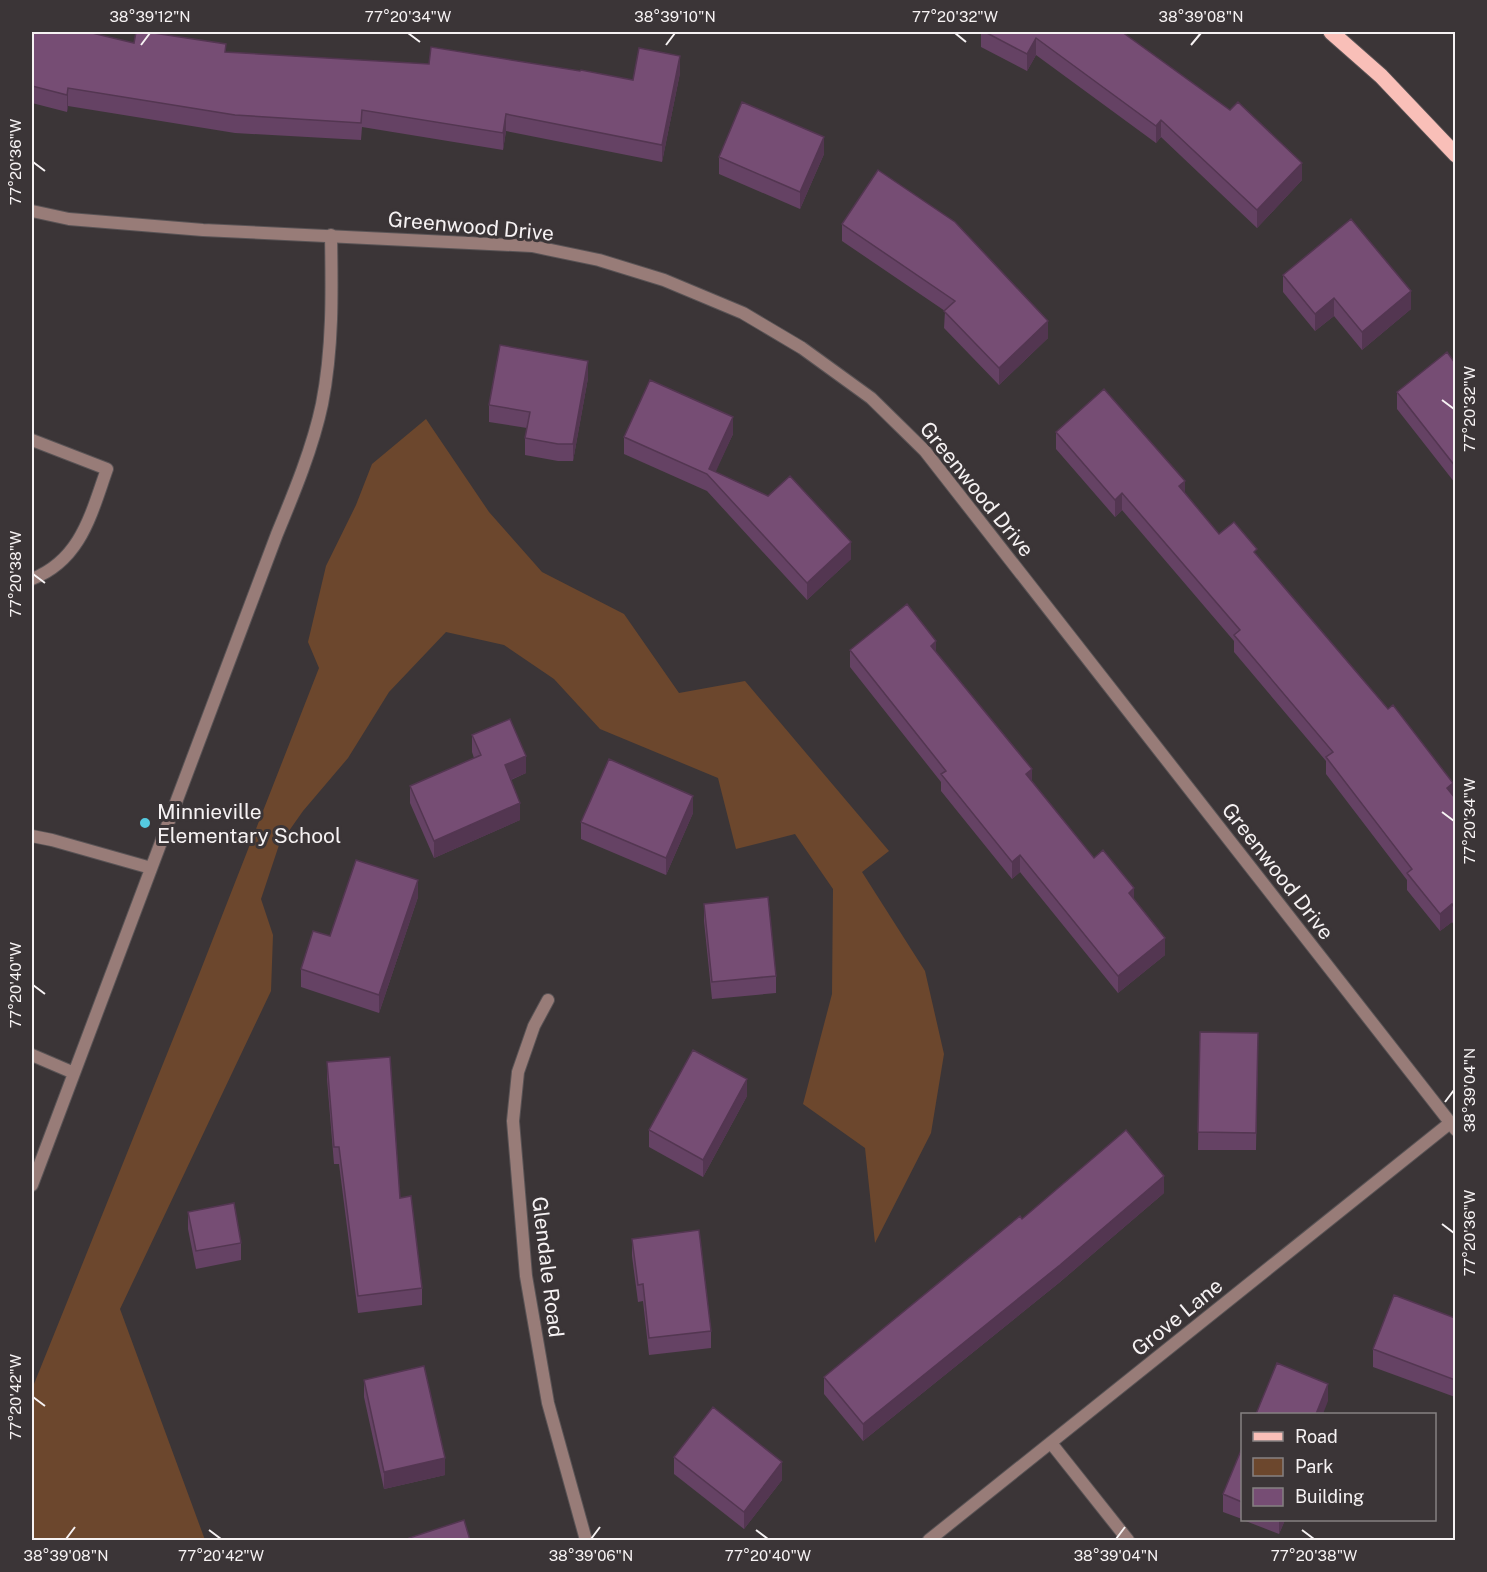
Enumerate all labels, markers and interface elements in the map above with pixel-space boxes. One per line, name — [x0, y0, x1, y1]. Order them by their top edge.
text: 38°39'12"N — [109, 8, 191, 25]
text: 77°20'34"W — [365, 8, 451, 25]
text: 38°39'10"N — [634, 8, 716, 25]
text: 77°20'32"W — [912, 8, 998, 25]
text: 38°39'08"N — [1159, 8, 1243, 25]
text: 77°20'36"W — [7, 119, 24, 205]
street label: Greenwood Drive — [387, 206, 555, 246]
text: 77°20'32"W — [1461, 366, 1478, 452]
street label: Greenwood Drive — [915, 416, 1039, 562]
text: 77°20'38"W — [7, 531, 24, 617]
text: 77°20'34"W — [1461, 778, 1478, 864]
street label: Greenwood Drive — [1217, 798, 1339, 944]
place label: Minnieville Elementary School — [157, 799, 341, 848]
marker: Minnieville Elementary School — [138, 816, 152, 830]
text: 77°20'40"W — [7, 942, 24, 1028]
text: 38°39'04"N — [1461, 1048, 1478, 1132]
text: 77°20'36"W — [1461, 1190, 1478, 1276]
street label: Glendale Road — [527, 1195, 569, 1339]
street label: Grove Lane — [1126, 1273, 1228, 1361]
text: 77°20'42"W — [7, 1354, 24, 1440]
legend — [1241, 1413, 1436, 1521]
text: Road — [1295, 1426, 1338, 1447]
text: Park — [1295, 1456, 1333, 1477]
text: Building — [1295, 1486, 1364, 1507]
text: 38°39'08"N — [24, 1547, 108, 1564]
text: 77°20'42"W — [178, 1547, 264, 1564]
text: 38°39'06"N — [549, 1547, 633, 1564]
text: 77°20'40"W — [725, 1547, 811, 1564]
text: 38°39'04"N — [1074, 1547, 1158, 1564]
text: 77°20'38"W — [1271, 1547, 1357, 1564]

